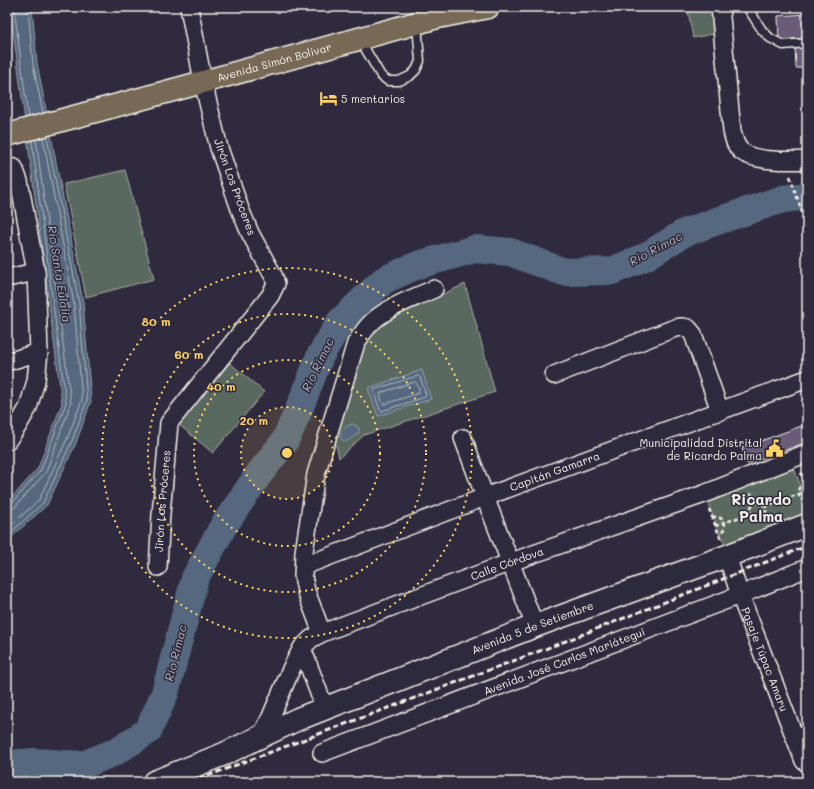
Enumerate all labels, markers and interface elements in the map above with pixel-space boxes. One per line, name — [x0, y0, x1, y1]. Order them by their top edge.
street label: Avenida Simón Bolívar — [215, 39, 333, 85]
hotel icon: 5 mentarios — [318, 89, 338, 109]
place label: 5 mentarios — [341, 91, 405, 106]
street label: Jirón Los Próceres — [211, 136, 260, 237]
water label: Río Santa Eulalia — [44, 224, 76, 323]
water label: Río Rímac — [626, 227, 685, 269]
text: 80 m — [141, 313, 171, 329]
water label: Río Rímac — [297, 335, 337, 394]
text: 60 m — [175, 346, 203, 362]
text: 40 m — [206, 378, 236, 394]
text: 20 m — [240, 412, 268, 428]
place label: Municipalidad Distrital de Ricardo Palma — [639, 435, 762, 463]
public building icon: Municipalidad Distrital de Ricardo Palma — [765, 439, 785, 459]
centre of rings — [280, 446, 294, 460]
street label: Capitán Gamarra — [507, 448, 602, 494]
street label: Jirón Los Próceres — [151, 450, 174, 552]
district label: Ricardo Palma — [731, 489, 791, 526]
street label: Calle Córdova — [468, 543, 546, 584]
street label: Avenida 5 de Setiembre — [469, 597, 596, 657]
street label: Pasaje Túpac Amaru — [738, 605, 792, 713]
water label: Río Rímac — [160, 623, 190, 683]
street label: Avenida José Carlos Mariátegui — [481, 624, 647, 698]

